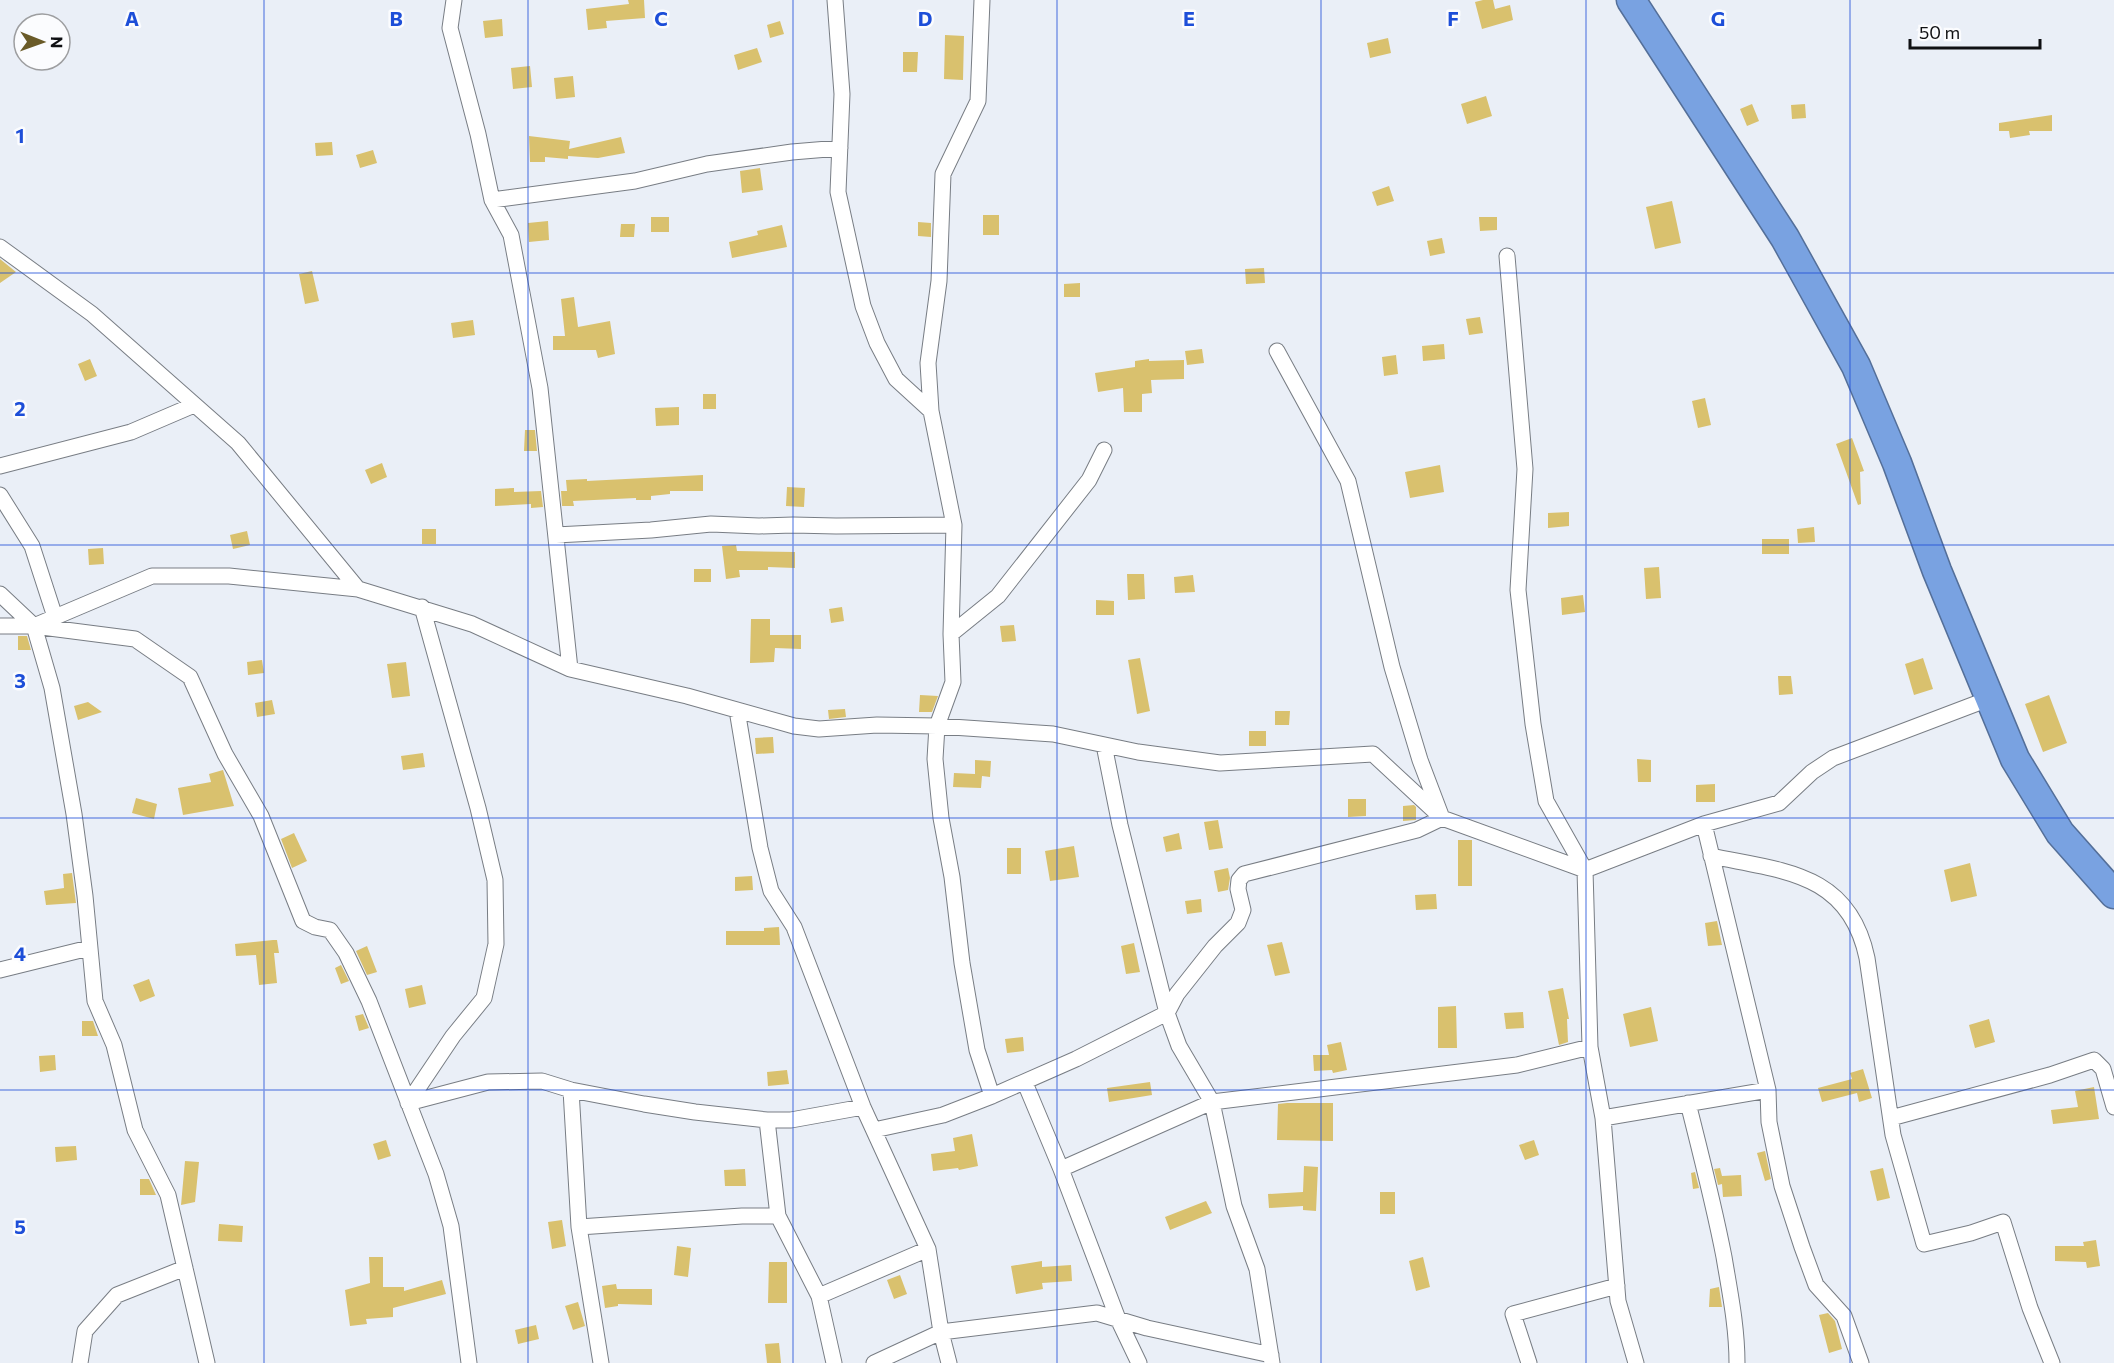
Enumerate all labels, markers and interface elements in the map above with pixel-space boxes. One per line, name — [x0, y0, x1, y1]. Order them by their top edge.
text: A — [125, 6, 139, 30]
text: B — [389, 6, 403, 30]
text: C — [654, 6, 668, 30]
text: D — [918, 6, 932, 30]
text: E — [1183, 6, 1195, 30]
text: F — [1447, 6, 1459, 30]
text: G — [1711, 6, 1725, 30]
north arrow — [12, 12, 72, 72]
scale bar — [1910, 12, 2040, 50]
text: 50 m — [1919, 21, 1960, 43]
text: N — [48, 36, 67, 48]
text: 1 — [15, 123, 25, 147]
text: 2 — [14, 396, 26, 420]
text: 3 — [14, 668, 26, 692]
text: 4 — [14, 941, 26, 965]
text: 5 — [14, 1214, 26, 1238]

